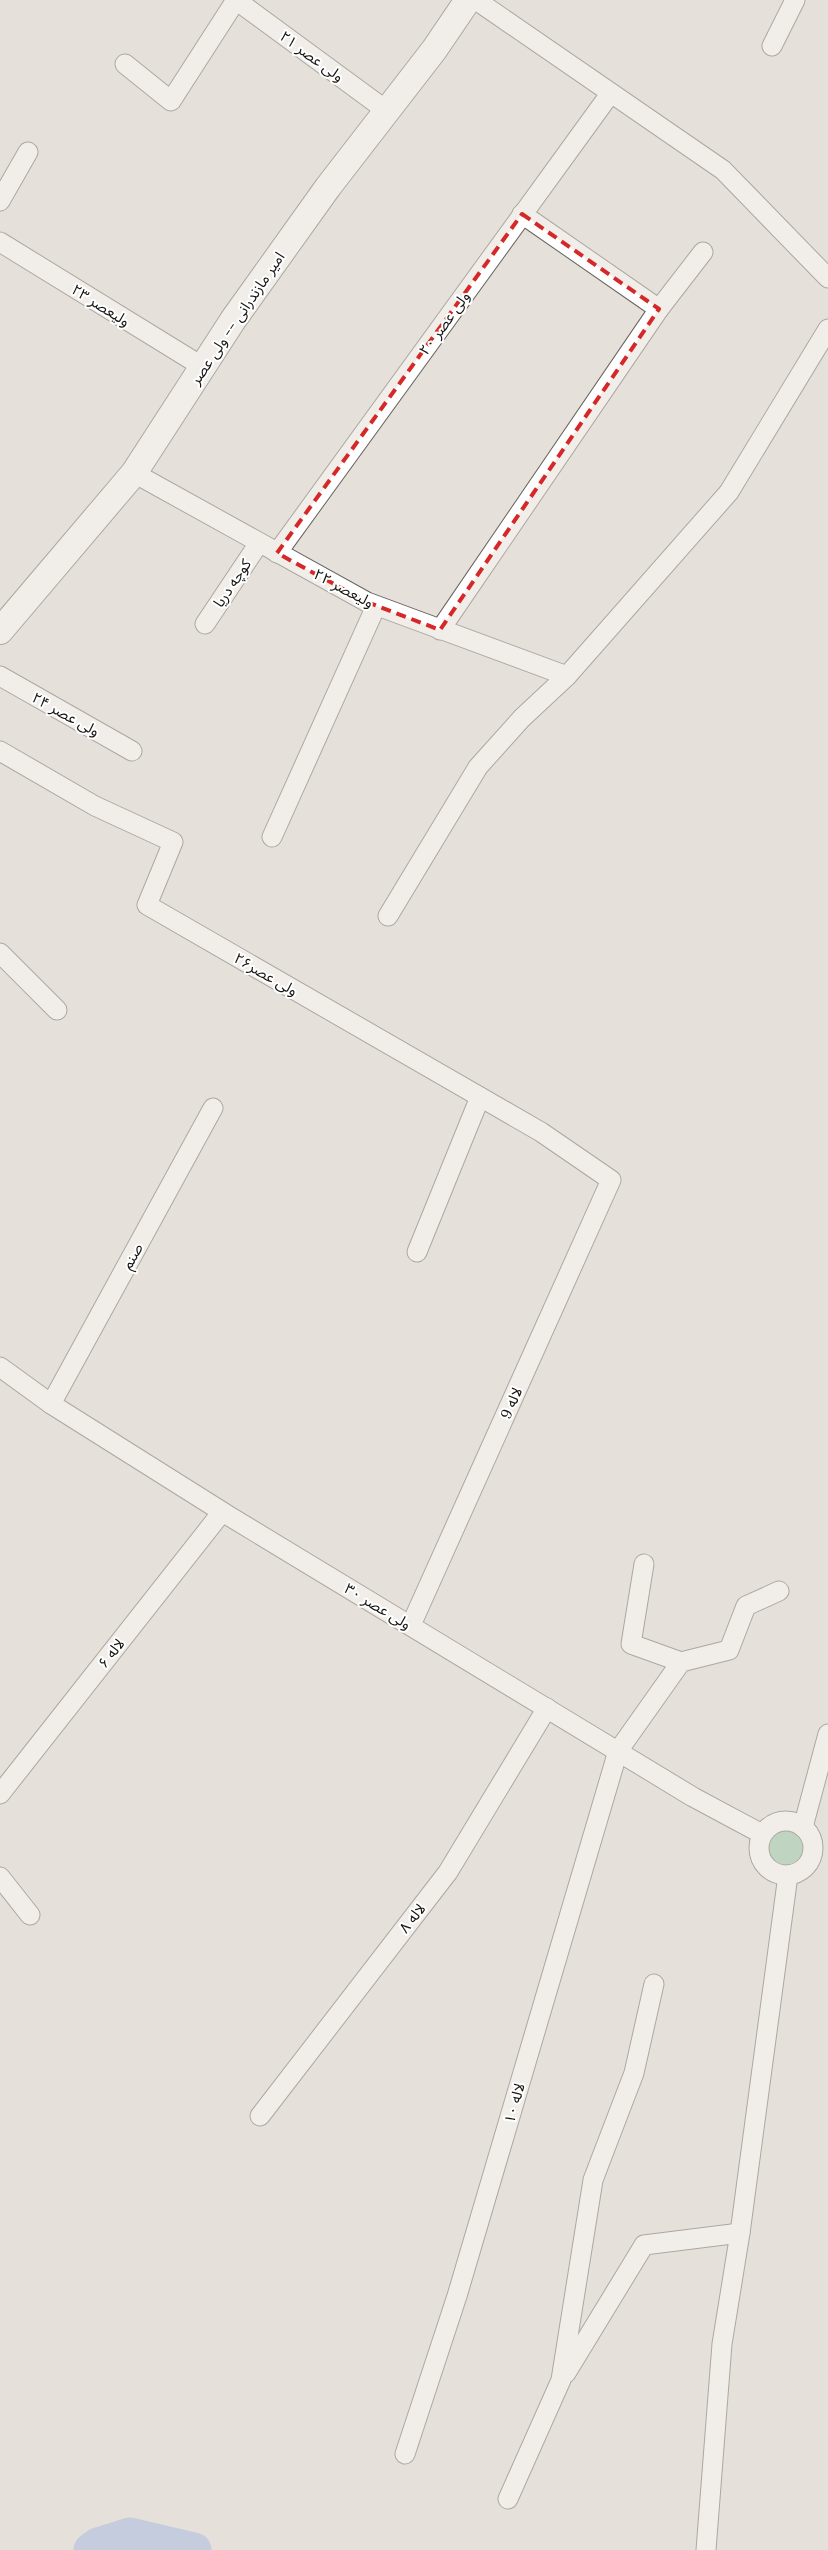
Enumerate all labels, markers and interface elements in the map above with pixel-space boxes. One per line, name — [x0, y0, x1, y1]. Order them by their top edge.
street label: ولی عصر ۲۱ — [276, 26, 348, 86]
street label: امیر مازندرانی -- ولی عصر — [185, 248, 288, 389]
street label: ولیعصر ۲۳ — [68, 280, 134, 330]
street label: ولی عصر ۲۰ — [414, 287, 474, 359]
street label: کوچه دریا — [209, 554, 256, 611]
street label: ولیعصر ۲۲ — [311, 564, 377, 612]
street label: ولی عصر ۲۴ — [29, 688, 103, 740]
street label: ولی عصر۲۶ — [231, 948, 301, 1000]
street label: صنم — [117, 1240, 149, 1273]
street label: لاله 9 — [496, 1384, 526, 1422]
street label: ولی عصر ۳۰ — [341, 1579, 415, 1633]
street label: لاله ۶ — [94, 1634, 128, 1672]
street label: لاله ۸ — [395, 1899, 429, 1937]
street label: لاله ۱۰ — [499, 2081, 529, 2125]

